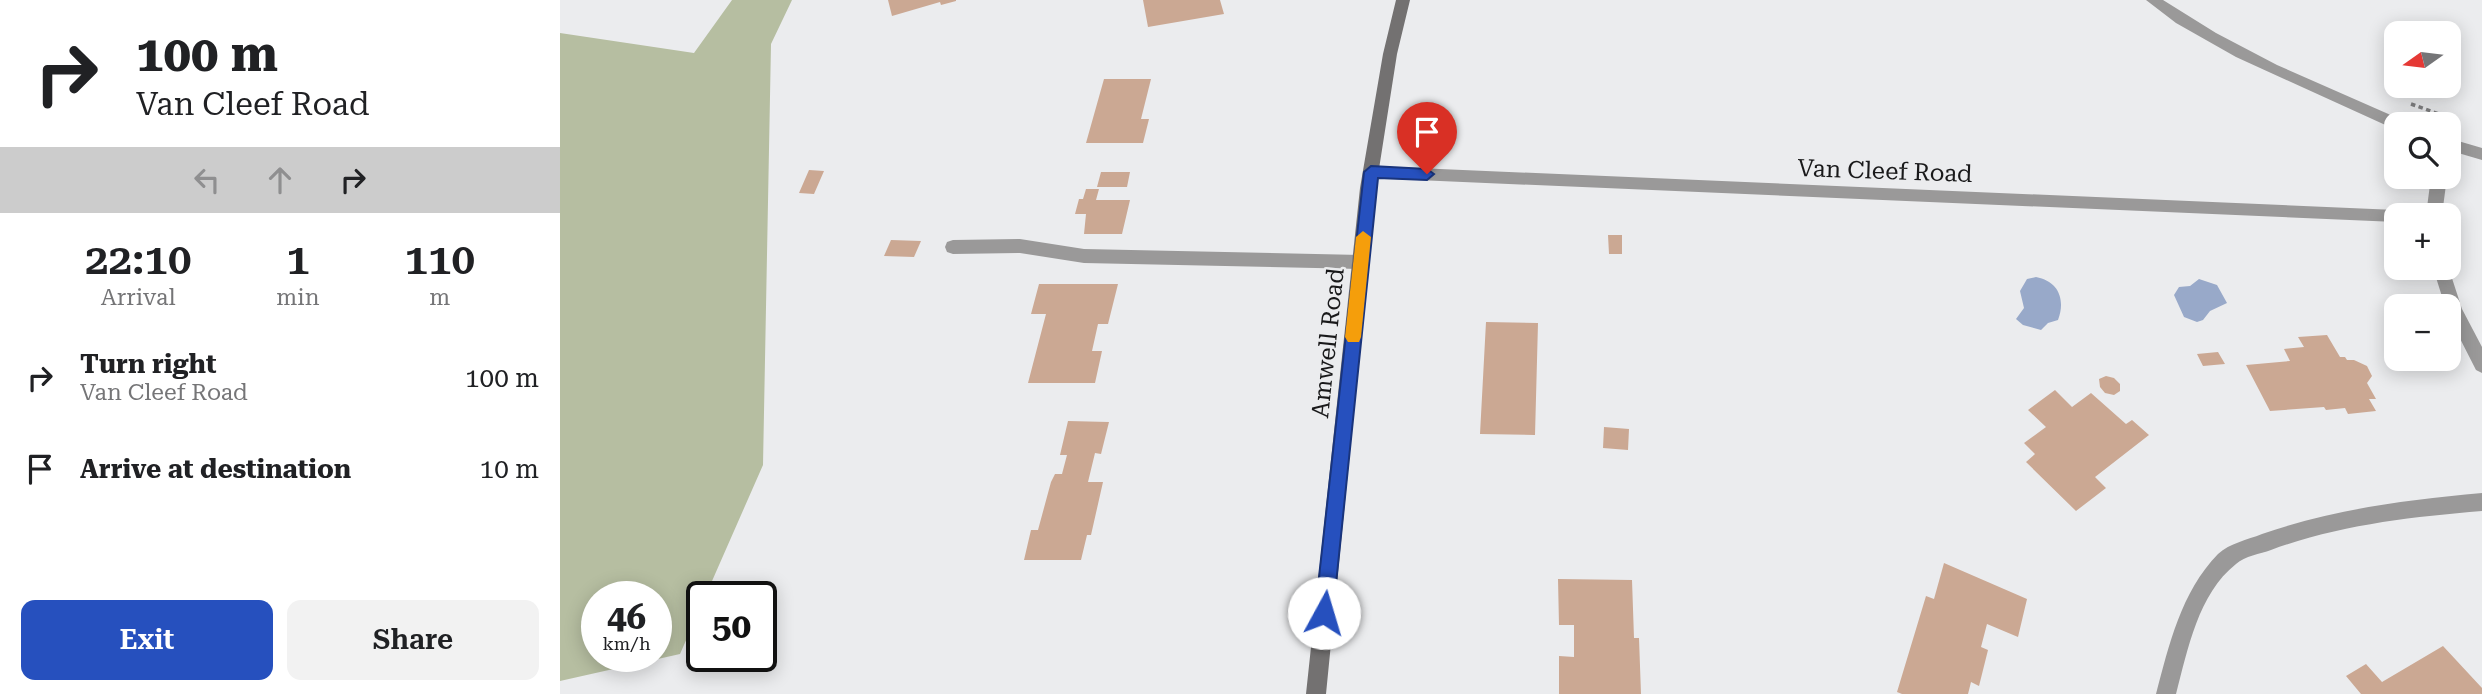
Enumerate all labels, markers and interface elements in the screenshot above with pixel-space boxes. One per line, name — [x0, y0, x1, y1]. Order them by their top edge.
north arrow — [2384, 21, 2460, 98]
map controls — [2384, 21, 2461, 371]
text: 100 m — [136, 26, 278, 83]
icon: right — [21, 28, 112, 119]
text: Van Cleef Road — [136, 85, 369, 123]
pin — [1397, 102, 1457, 174]
button: search — [2384, 112, 2461, 189]
icon: arrive — [1408, 113, 1446, 151]
street label: Van Cleef Road — [1797, 154, 1973, 188]
icon: left — [188, 161, 226, 199]
icon: ahead — [261, 161, 299, 199]
icon: right — [334, 161, 372, 199]
button: + — [2384, 203, 2461, 280]
text: 22:10 — [85, 235, 191, 284]
text: 1 — [286, 235, 310, 284]
text: 110 — [404, 235, 475, 284]
street label: Amwell Road — [1306, 267, 1350, 419]
text: Arrival — [101, 284, 176, 311]
text: min — [276, 284, 320, 311]
text: m — [429, 284, 450, 311]
button: − — [2384, 294, 2461, 371]
text: Turn right — [80, 349, 216, 379]
icon: right — [21, 359, 59, 397]
text: 100 m — [465, 363, 539, 393]
text: Van Cleef Road — [80, 379, 248, 406]
icon: arrive — [21, 450, 59, 488]
text: Arrive at destination — [80, 454, 351, 484]
text: 10 m — [480, 454, 539, 484]
position arrow — [1287, 576, 1361, 650]
speed limit sign: 50 — [686, 581, 777, 672]
text: 46 — [607, 597, 646, 638]
button: Exit — [21, 600, 273, 680]
button: Share — [287, 600, 539, 680]
text: km/h — [602, 633, 651, 654]

